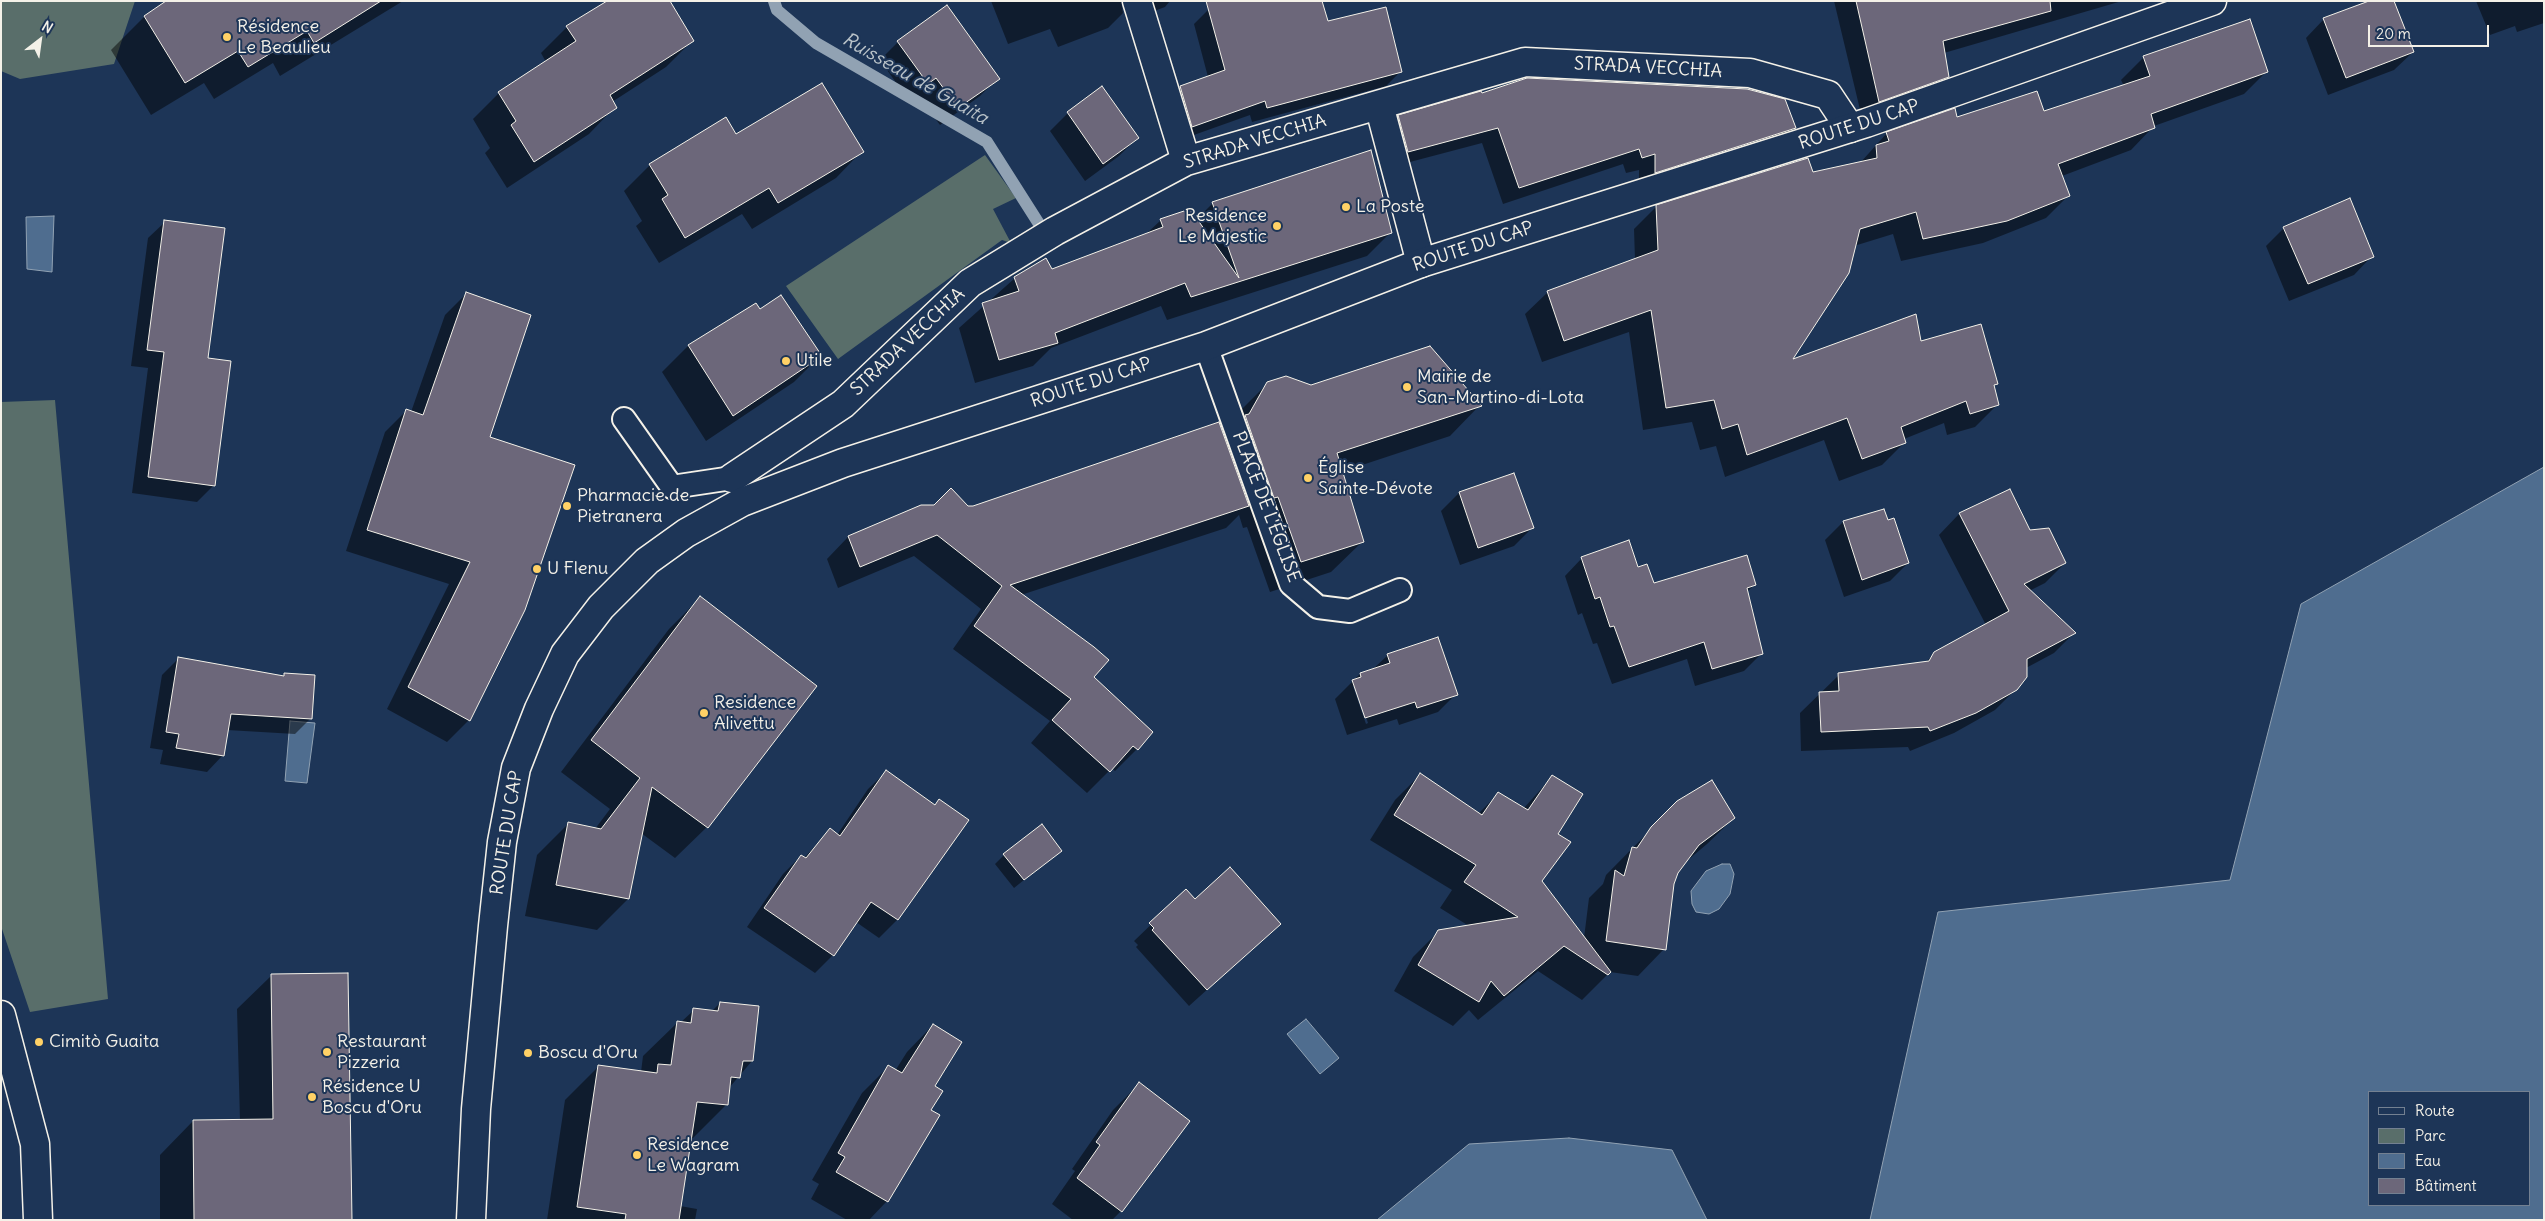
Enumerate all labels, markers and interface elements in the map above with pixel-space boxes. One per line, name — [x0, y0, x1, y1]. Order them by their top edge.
north arrow — [15, 15, 65, 65]
scale bar — [2370, 15, 2491, 47]
place label: Résidence Le Beaulieu — [237, 16, 331, 58]
text: N — [39, 17, 56, 37]
text: 20 m — [2376, 24, 2411, 43]
water label: Ruisseau de Guaita — [838, 28, 992, 130]
marker: Résidence Le Beaulieu — [221, 31, 233, 43]
street label: STRADA VECCHIA — [1573, 53, 1723, 83]
street label: ROUTE DU CAP — [1796, 95, 1922, 155]
street label: STRADA VECCHIA — [1181, 110, 1329, 174]
place label: La Poste — [1356, 196, 1425, 218]
marker: La Poste — [1340, 201, 1352, 213]
place label: Residence Le Majestic — [1178, 205, 1267, 248]
street label: ROUTE DU CAP — [1410, 217, 1536, 277]
marker: Residence Le Majestic — [1271, 220, 1283, 232]
street label: STRADA VECCHIA — [846, 284, 970, 400]
place label: Utile — [796, 350, 832, 372]
street label: ROUTE DU CAP — [1028, 353, 1154, 413]
marker: Utile — [780, 355, 792, 367]
place label: Mairie de San-Martino-di-Lota — [1417, 366, 1584, 408]
marker: Mairie de San-Martino-di-Lota — [1401, 381, 1413, 393]
street label: PLACE DE L'ÉGLISE — [1227, 429, 1305, 585]
place label: Église Sainte-Dévote — [1318, 457, 1433, 499]
marker: Église Sainte-Dévote — [1302, 472, 1314, 484]
place label: Pharmacie de Pietranera — [577, 485, 689, 528]
marker: Pharmacie de Pietranera — [561, 500, 573, 512]
place label: U Flenu — [547, 558, 608, 580]
marker: U Flenu — [531, 563, 543, 575]
place label: Residence Alivettu — [714, 692, 796, 734]
marker: Residence Alivettu — [698, 707, 710, 719]
street label: ROUTE DU CAP — [487, 769, 527, 897]
place label: Cimitò Guaita — [49, 1031, 159, 1053]
place label: Restaurant Pizzeria — [337, 1031, 426, 1074]
marker: Cimitò Guaita — [33, 1036, 45, 1048]
place label: Boscu d'Oru — [538, 1042, 638, 1064]
marker: Restaurant Pizzeria — [321, 1046, 333, 1058]
marker: Boscu d'Oru — [522, 1047, 534, 1059]
place label: Résidence U Boscu d'Oru — [322, 1076, 422, 1118]
marker: Résidence U Boscu d'Oru — [306, 1091, 318, 1103]
legend — [2368, 1091, 2530, 1206]
text: Route — [2415, 1101, 2455, 1120]
text: Parc — [2415, 1126, 2446, 1145]
place label: Residence Le Wagram — [647, 1134, 739, 1176]
marker: Residence Le Wagram — [631, 1149, 643, 1161]
text: Eau — [2415, 1151, 2441, 1170]
text: Bâtiment — [2415, 1176, 2477, 1195]

